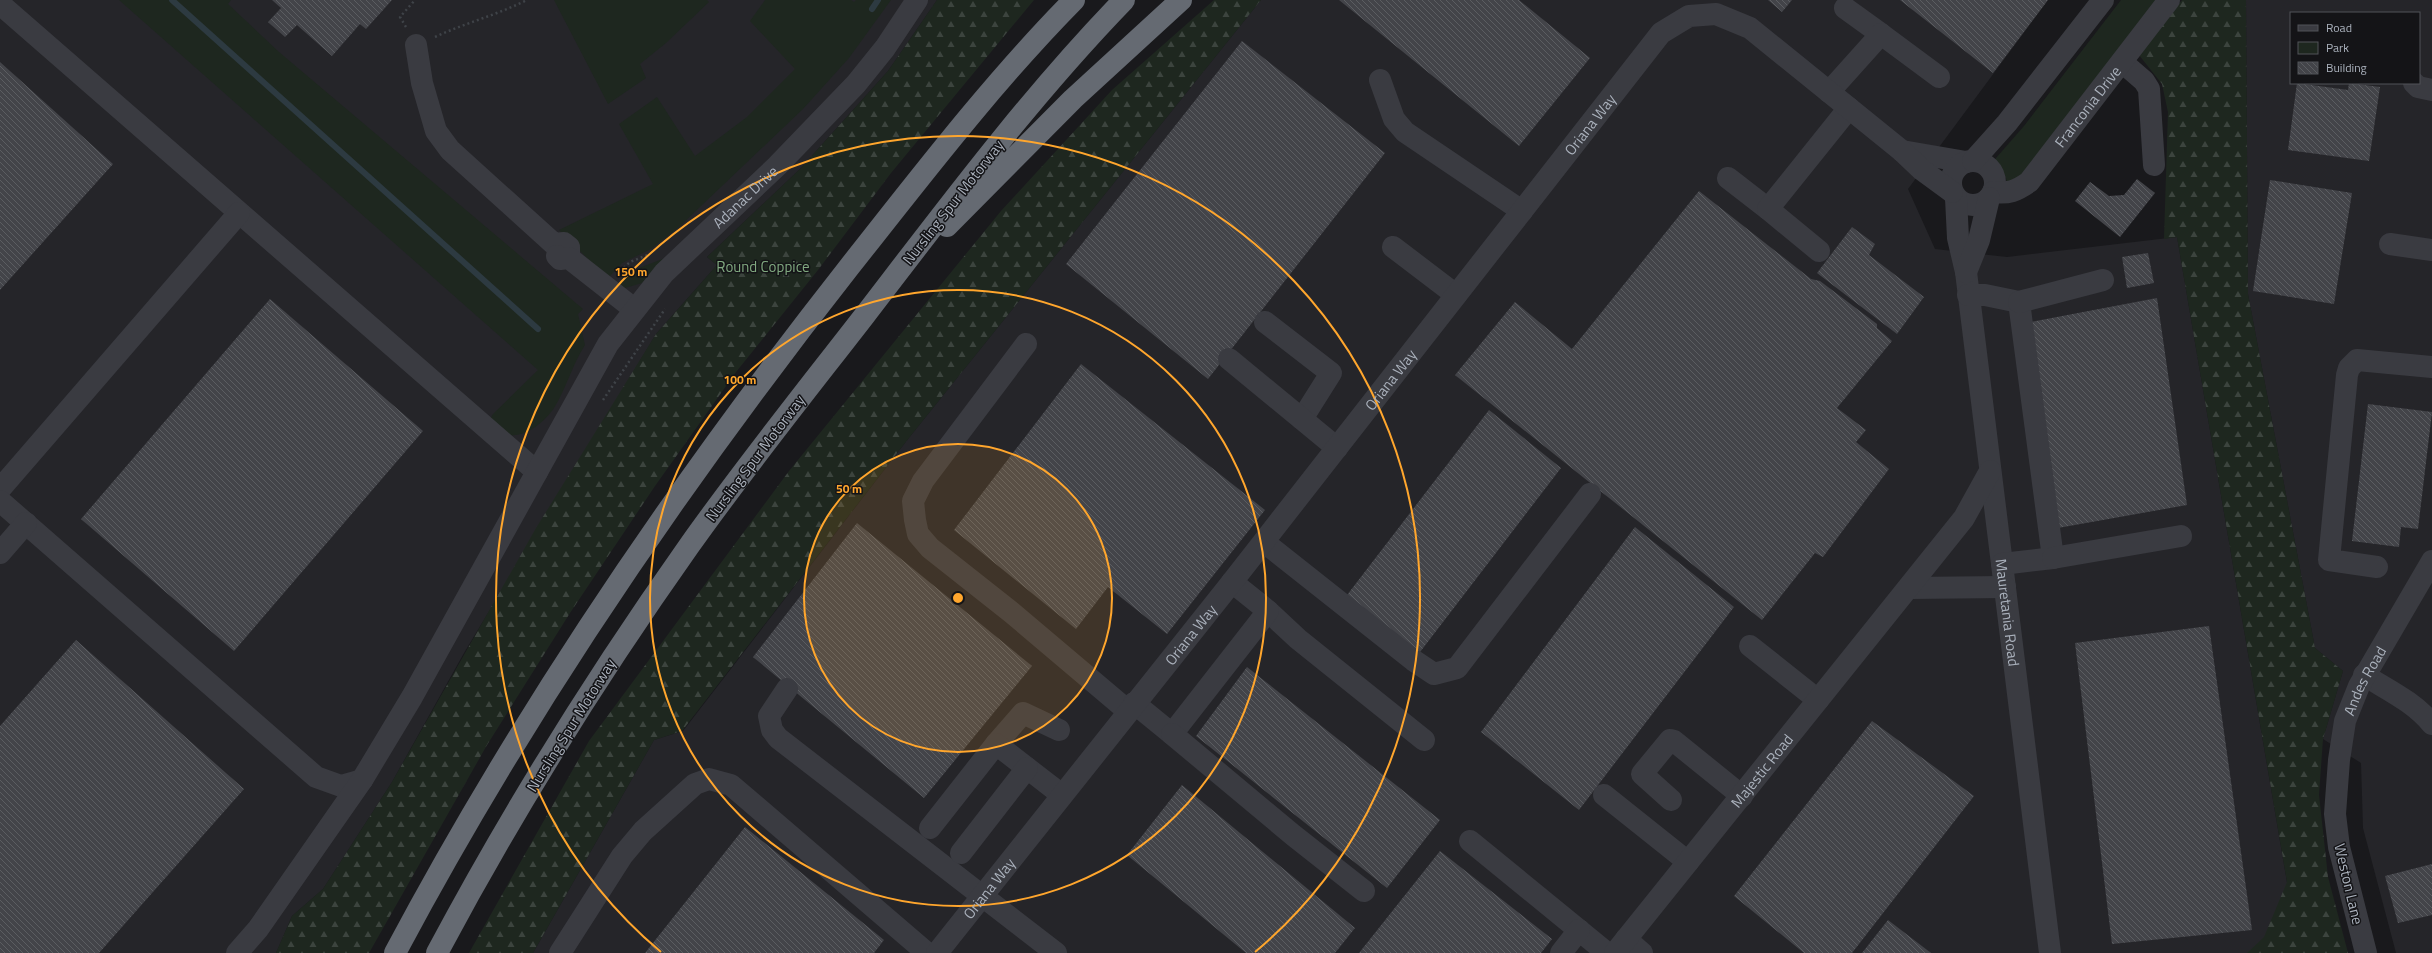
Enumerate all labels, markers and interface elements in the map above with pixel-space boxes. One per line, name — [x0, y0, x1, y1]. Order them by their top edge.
legend — [2290, 12, 2420, 84]
text: Road — [2326, 18, 2352, 37]
text: Park — [2326, 38, 2349, 57]
text: Building — [2326, 58, 2367, 77]
street label: Franconia Drive — [2048, 61, 2126, 152]
street label: Oriana Way — [1558, 89, 1621, 160]
street label: Nursling Spur Motorway — [897, 134, 1009, 270]
street label: Adanac Drive — [707, 160, 783, 233]
park label: Round Coppice — [716, 255, 810, 278]
text: 150 m — [615, 262, 647, 281]
street label: Oriana Way — [1359, 344, 1422, 415]
text: 100 m — [724, 370, 756, 389]
street label: Nursling Spur Motorway — [700, 390, 810, 526]
text: 50 m — [836, 479, 862, 498]
street label: Mauretania Road — [1990, 557, 2026, 668]
centre of rings — [951, 591, 965, 605]
street label: Oriana Way — [1159, 599, 1222, 670]
street label: Andes Road — [2337, 642, 2391, 719]
street label: Nursling Spur Motorway — [521, 654, 621, 796]
street label: Majestic Road — [1725, 729, 1798, 812]
street label: Weston Lane — [2329, 841, 2369, 927]
street label: Oriana Way — [957, 852, 1020, 924]

